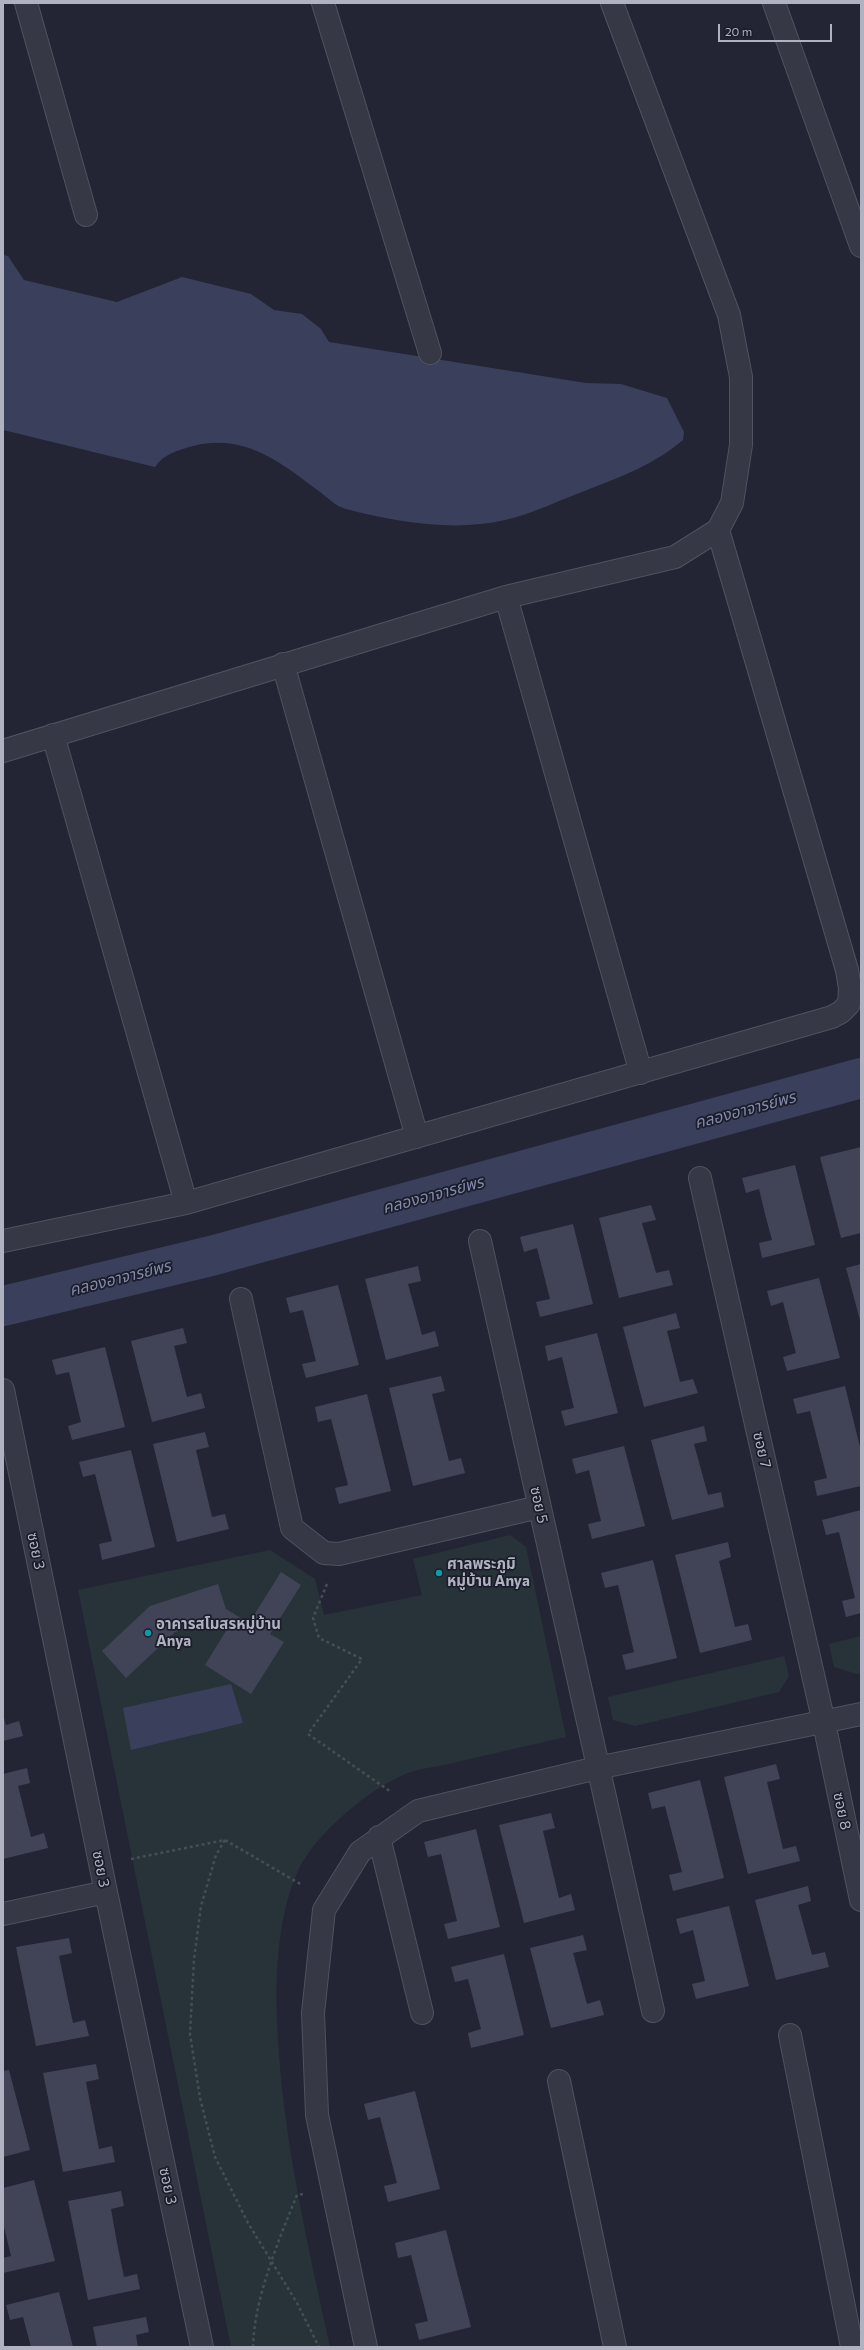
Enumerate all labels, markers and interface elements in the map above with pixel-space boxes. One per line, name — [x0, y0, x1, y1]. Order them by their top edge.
scale bar — [720, 16, 834, 42]
text: 20 m — [725, 24, 752, 38]
water label: คลองอาจารย์พร — [692, 1087, 798, 1133]
water label: คลองอาจารย์พร — [380, 1172, 486, 1218]
water label: คลองอาจารย์พร — [67, 1256, 173, 1300]
street label: ซอย 7 — [749, 1430, 775, 1470]
street label: ซอย 5 — [526, 1485, 552, 1525]
street label: ซอย 3 — [23, 1531, 49, 1571]
place label: ศาลพระภูมิ หมู่บ้าน Anya — [447, 1555, 530, 1590]
marker: ศาลพระภูมิ หมู่บ้าน Anya — [434, 1568, 444, 1578]
place label: อาคารสโมสรหมู่บ้าน Anya — [156, 1615, 281, 1650]
marker: อาคารสโมสรหมู่บ้าน Anya — [143, 1628, 153, 1638]
street label: ซอย 8 — [829, 1791, 855, 1831]
street label: ซอย 3 — [89, 1849, 113, 1889]
street label: ซอย 3 — [155, 2166, 181, 2206]

